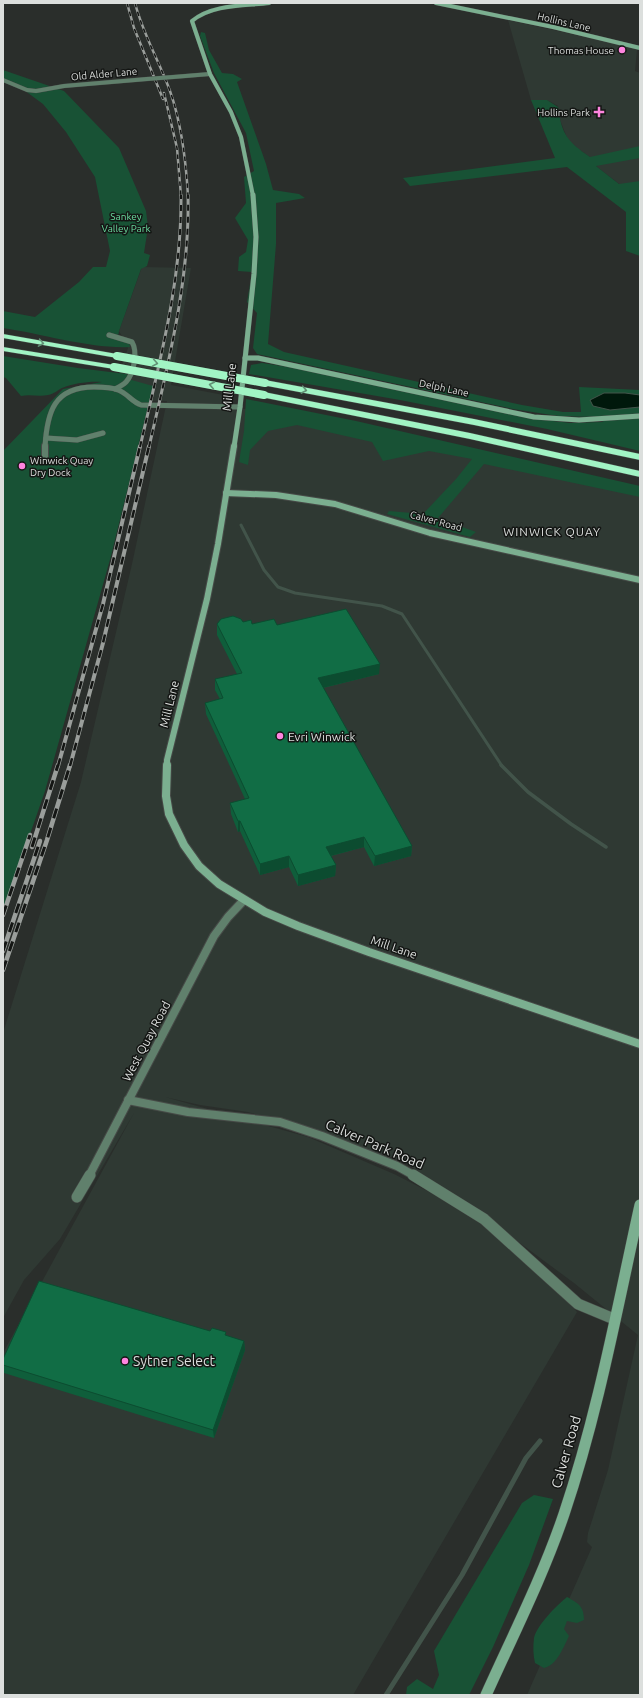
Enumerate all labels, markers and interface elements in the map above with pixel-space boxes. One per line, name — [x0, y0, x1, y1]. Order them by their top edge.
street label: Hollins Lane — [536, 11, 592, 33]
place label: Thomas House — [548, 45, 614, 56]
marker: Thomas House — [617, 45, 627, 55]
street label: Old Alder Lane — [70, 66, 138, 82]
marker: Hollins Park — [593, 106, 605, 118]
place label: Hollins Park — [537, 107, 590, 118]
park label: Sankey Valley Park — [101, 211, 151, 234]
one-way arrow — [38, 338, 45, 347]
one-way arrow — [152, 358, 158, 367]
street label: Mill Lane — [220, 362, 238, 412]
street label: Delph Lane — [418, 377, 470, 399]
one-way arrow — [208, 381, 215, 390]
one-way arrow — [300, 385, 307, 394]
place label: Winwick Quay Dry Dock — [30, 455, 93, 478]
marker: Winwick Quay Dry Dock — [17, 461, 27, 471]
street label: Calver Road — [409, 509, 463, 533]
district label: WINWICK QUAY — [503, 525, 601, 538]
street label: Mill Lane — [157, 679, 181, 729]
place label: Evri Winwick — [288, 730, 356, 743]
marker: Evri Winwick — [275, 731, 285, 741]
street label: Mill Lane — [369, 933, 419, 961]
street label: West Quay Road — [119, 999, 173, 1083]
street label: Calver Park Road — [323, 1116, 427, 1172]
place label: Sytner Select — [133, 1353, 216, 1369]
marker: Sytner Select — [120, 1356, 130, 1366]
street label: Calver Road — [548, 1414, 584, 1490]

